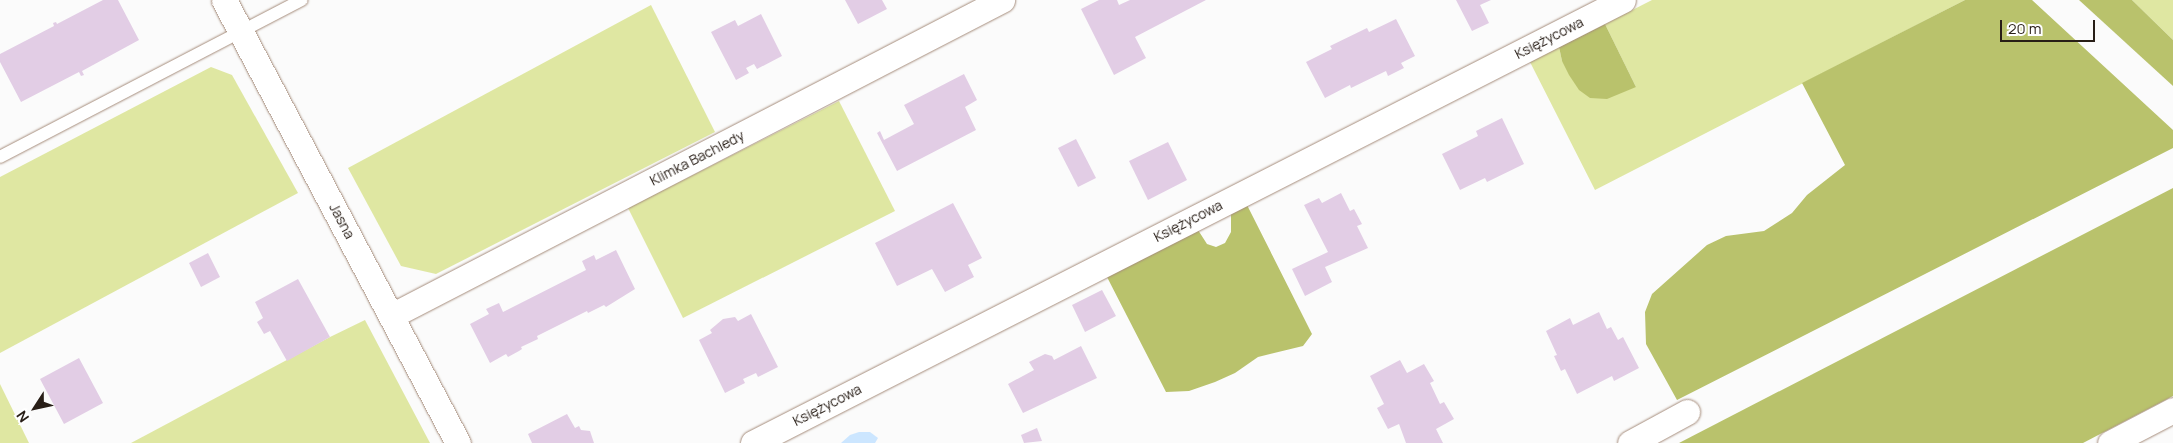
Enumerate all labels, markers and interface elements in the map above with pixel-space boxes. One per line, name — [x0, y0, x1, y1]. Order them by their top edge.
scale bar — [2003, 10, 2098, 42]
street label: Księżycowa — [1512, 14, 1586, 62]
text: 20 m — [2008, 18, 2041, 39]
street label: Klimka Bachledy — [647, 127, 747, 189]
street label: Księżycowa — [1151, 197, 1225, 245]
street label: Jasna — [326, 200, 358, 242]
street label: Księżycowa — [790, 381, 864, 429]
north arrow — [10, 383, 60, 433]
text: N — [12, 407, 33, 426]

